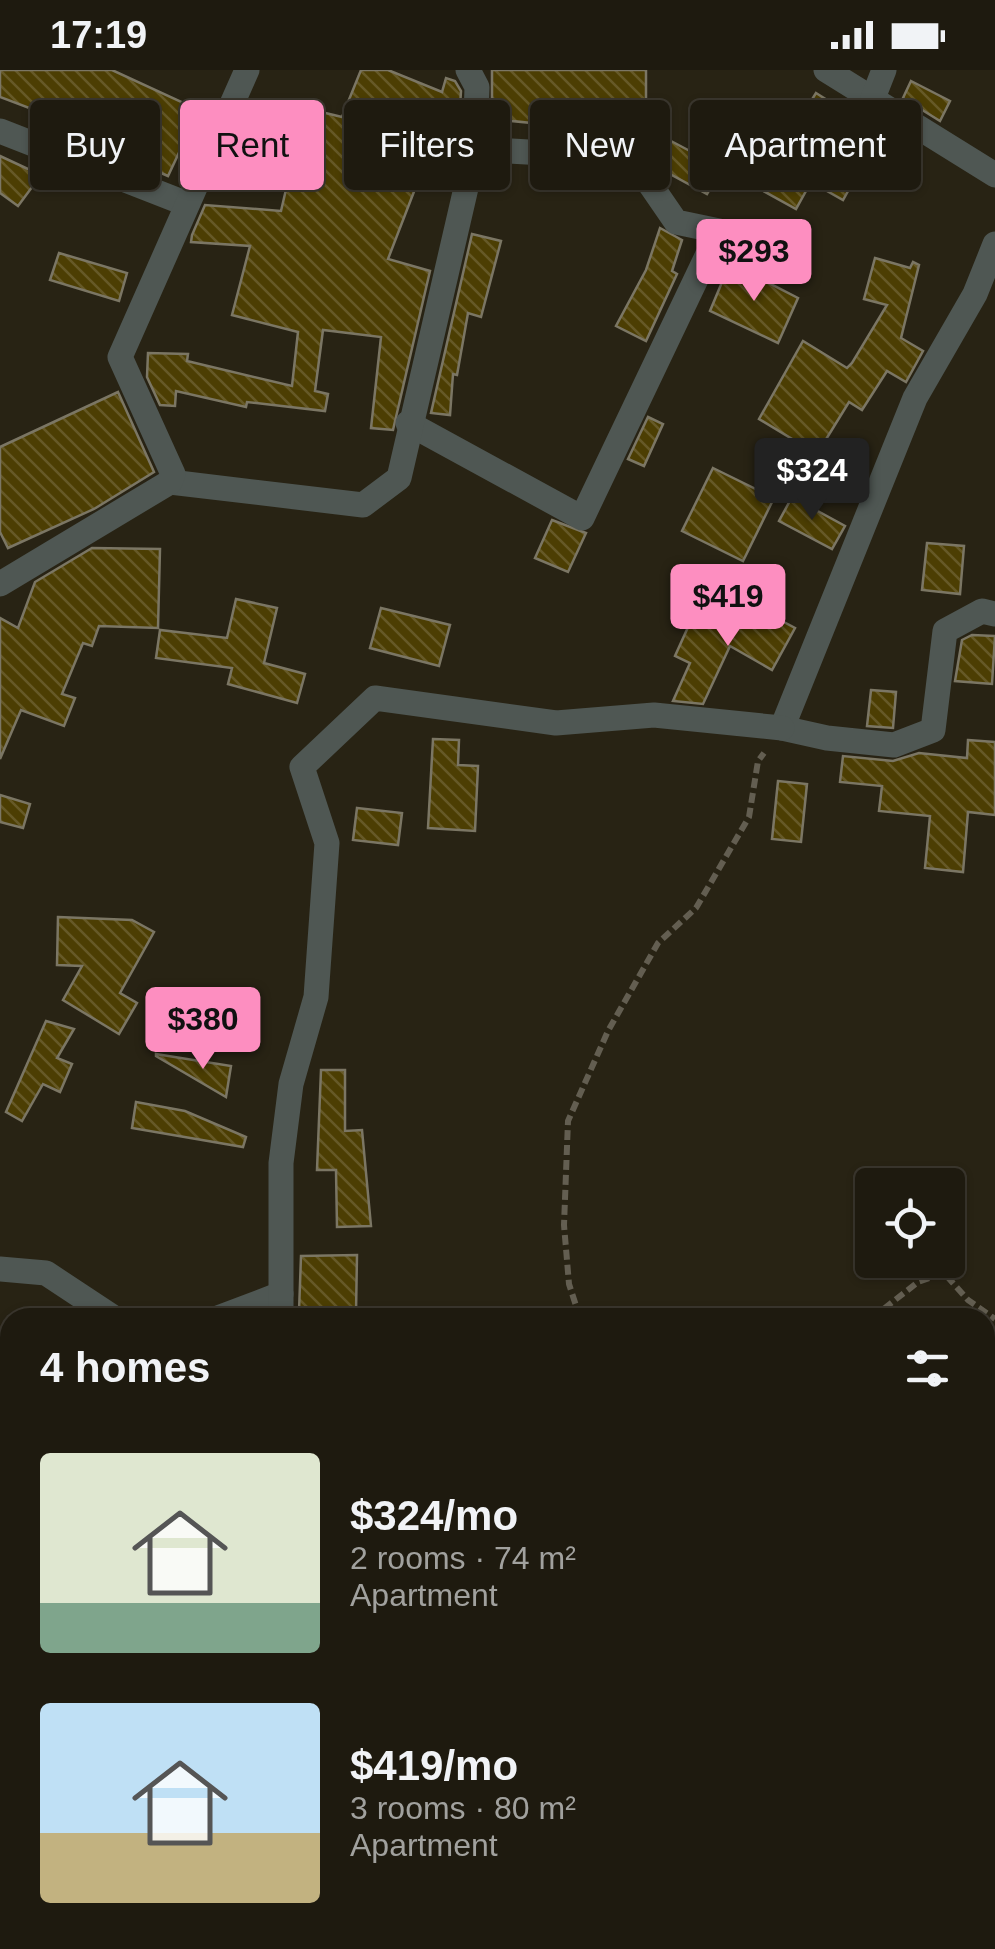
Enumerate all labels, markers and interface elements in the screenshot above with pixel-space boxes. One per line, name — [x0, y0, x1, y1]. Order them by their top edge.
text: 17:19 — [50, 14, 147, 56]
chip: Buy — [30, 100, 160, 190]
chip: Rent — [180, 100, 324, 190]
chip: Filters — [344, 100, 510, 190]
chip: New — [530, 100, 670, 190]
chip: Apartment — [690, 100, 921, 190]
pin: $293 — [695, 219, 813, 304]
text: $293 — [718, 233, 790, 269]
pin: $324 — [753, 438, 871, 523]
text: $324 — [776, 452, 848, 488]
pin: $419 — [669, 564, 787, 649]
text: $419 — [692, 578, 764, 614]
pin: $380 — [144, 987, 262, 1072]
text: $380 — [167, 1001, 239, 1037]
map controls — [855, 1168, 965, 1278]
button: locate — [855, 1168, 965, 1278]
icon: filters — [900, 1341, 955, 1396]
text: 4 homes — [40, 1344, 210, 1391]
text: $324/mo — [350, 1492, 518, 1539]
icon: home — [120, 1493, 240, 1613]
text: 2 rooms · 74 m² — [350, 1540, 576, 1576]
text: Apartment — [350, 1577, 498, 1613]
text: $419/mo — [350, 1742, 518, 1789]
icon: home — [120, 1743, 240, 1863]
text: 3 rooms · 80 m² — [350, 1790, 576, 1826]
text: Apartment — [350, 1827, 498, 1863]

